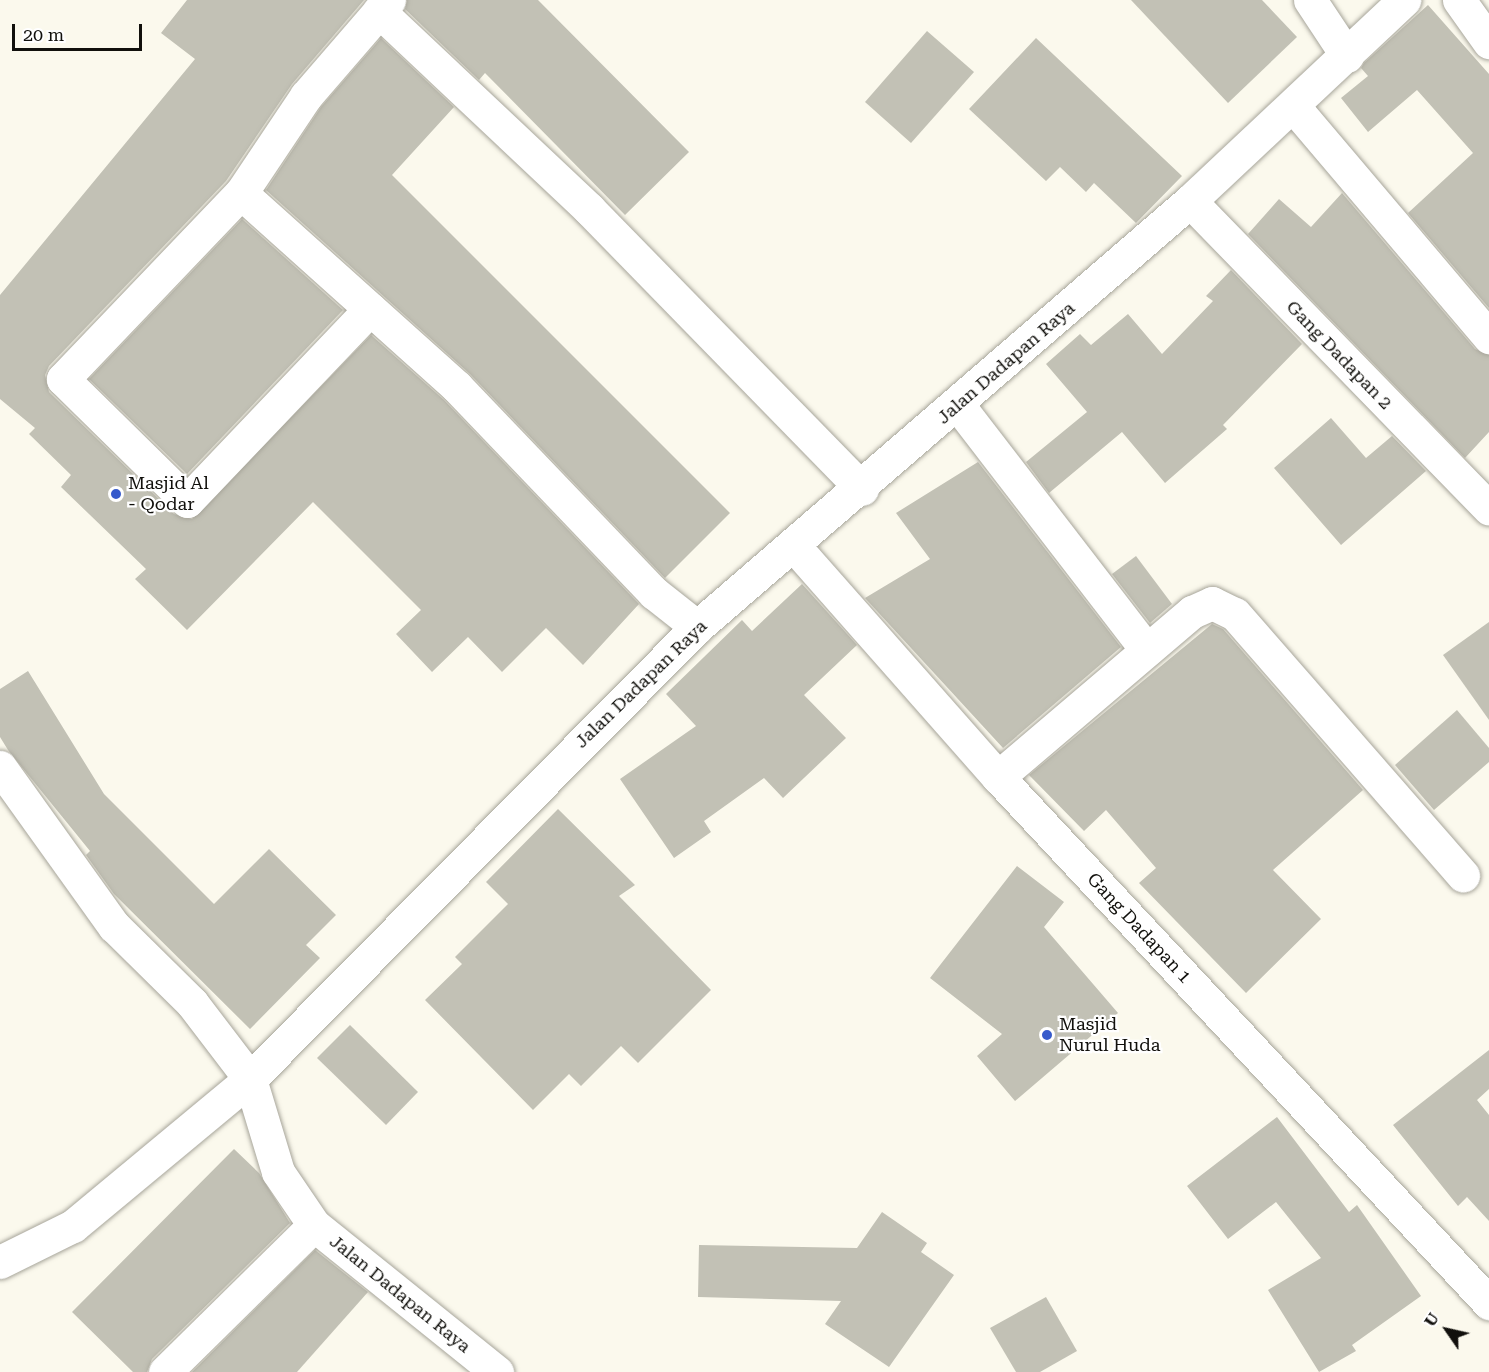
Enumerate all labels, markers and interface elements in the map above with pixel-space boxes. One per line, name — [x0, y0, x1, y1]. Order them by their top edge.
scale bar — [15, 12, 146, 50]
text: 20 m — [23, 24, 64, 45]
street label: Gang Dadapan 2 — [1282, 296, 1396, 414]
street label: Jalan Dadapan Raya — [933, 297, 1079, 429]
place label: Masjid Al - Qodar — [128, 473, 209, 516]
marker: Masjid Al - Qodar — [109, 487, 123, 501]
street label: Jalan Dadapan Raya — [571, 615, 711, 753]
street label: Gang Dadapan 1 — [1082, 868, 1196, 988]
place label: Masjid Nurul Huda — [1059, 1014, 1161, 1056]
marker: Masjid Nurul Huda — [1040, 1028, 1054, 1042]
street label: Jalan Dadapan Raya — [325, 1231, 475, 1357]
north arrow — [1417, 1300, 1477, 1360]
text: U — [1420, 1309, 1443, 1330]

